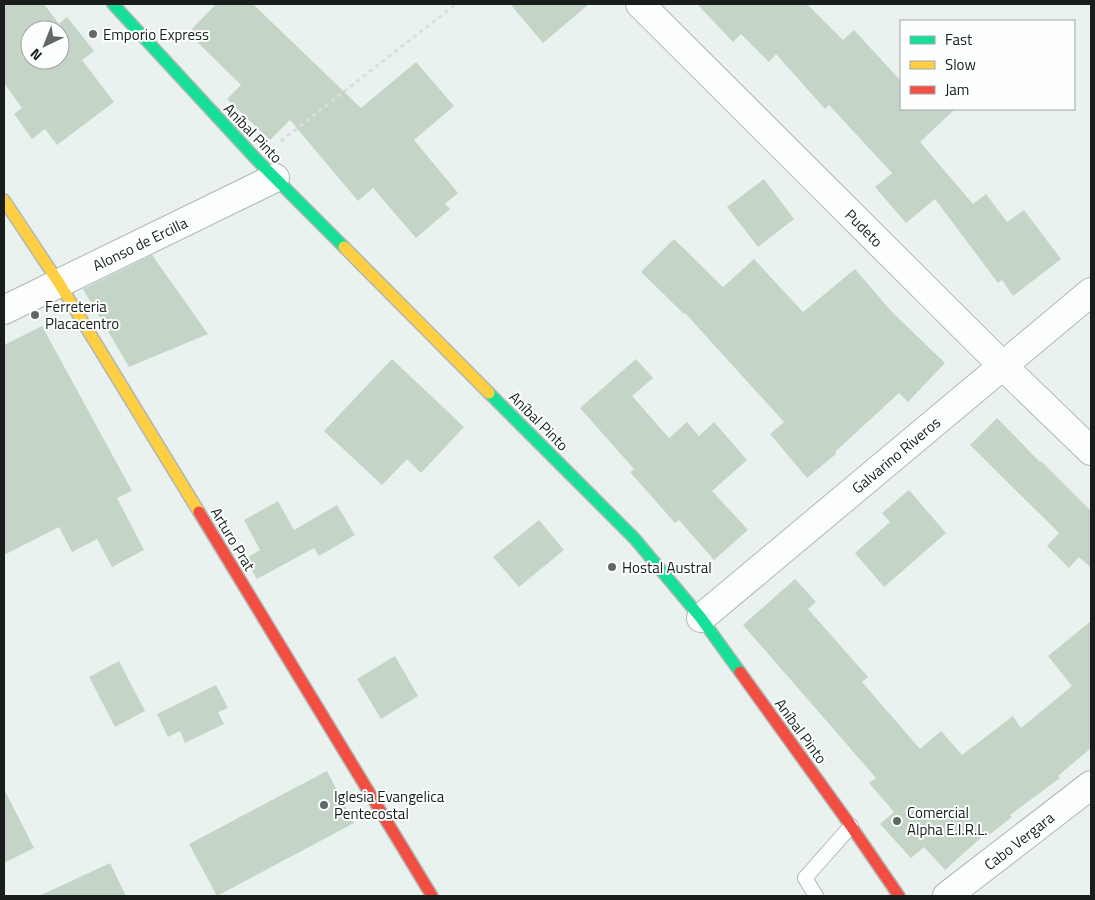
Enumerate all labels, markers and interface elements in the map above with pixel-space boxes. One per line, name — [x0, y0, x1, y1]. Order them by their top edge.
north arrow — [20, 20, 70, 70]
legend — [900, 20, 1075, 110]
place label: Emporio Express — [103, 23, 209, 46]
marker: Emporio Express — [87, 28, 99, 40]
text: Fast — [945, 28, 973, 51]
text: N — [25, 44, 47, 66]
text: Slow — [945, 53, 976, 76]
text: Jam — [945, 78, 969, 101]
street label: Aníbal Pinto — [218, 98, 288, 168]
street label: Pudeto — [840, 204, 888, 252]
street label: Alonso de Ercilla — [89, 211, 192, 277]
place label: Ferreteria Placacentro — [45, 295, 119, 335]
marker: Ferreteria Placacentro — [29, 309, 41, 321]
street label: Aníbal Pinto — [504, 386, 574, 456]
street label: Galvarino Riveros — [847, 411, 945, 499]
street label: Arturo Prat — [205, 503, 261, 576]
place label: Hostal Austral — [622, 556, 712, 579]
marker: Hostal Austral — [606, 561, 618, 573]
street label: Aníbal Pinto — [769, 694, 833, 769]
place label: Iglesia Evangelica Pentecostal — [334, 785, 445, 825]
marker: Iglesia Evangelica Pentecostal — [318, 799, 330, 811]
place label: Comercial Alpha E.I.R.L. — [907, 801, 988, 841]
street label: Cabo Vergara — [979, 806, 1059, 876]
marker: Comercial Alpha E.I.R.L. — [891, 815, 903, 827]

